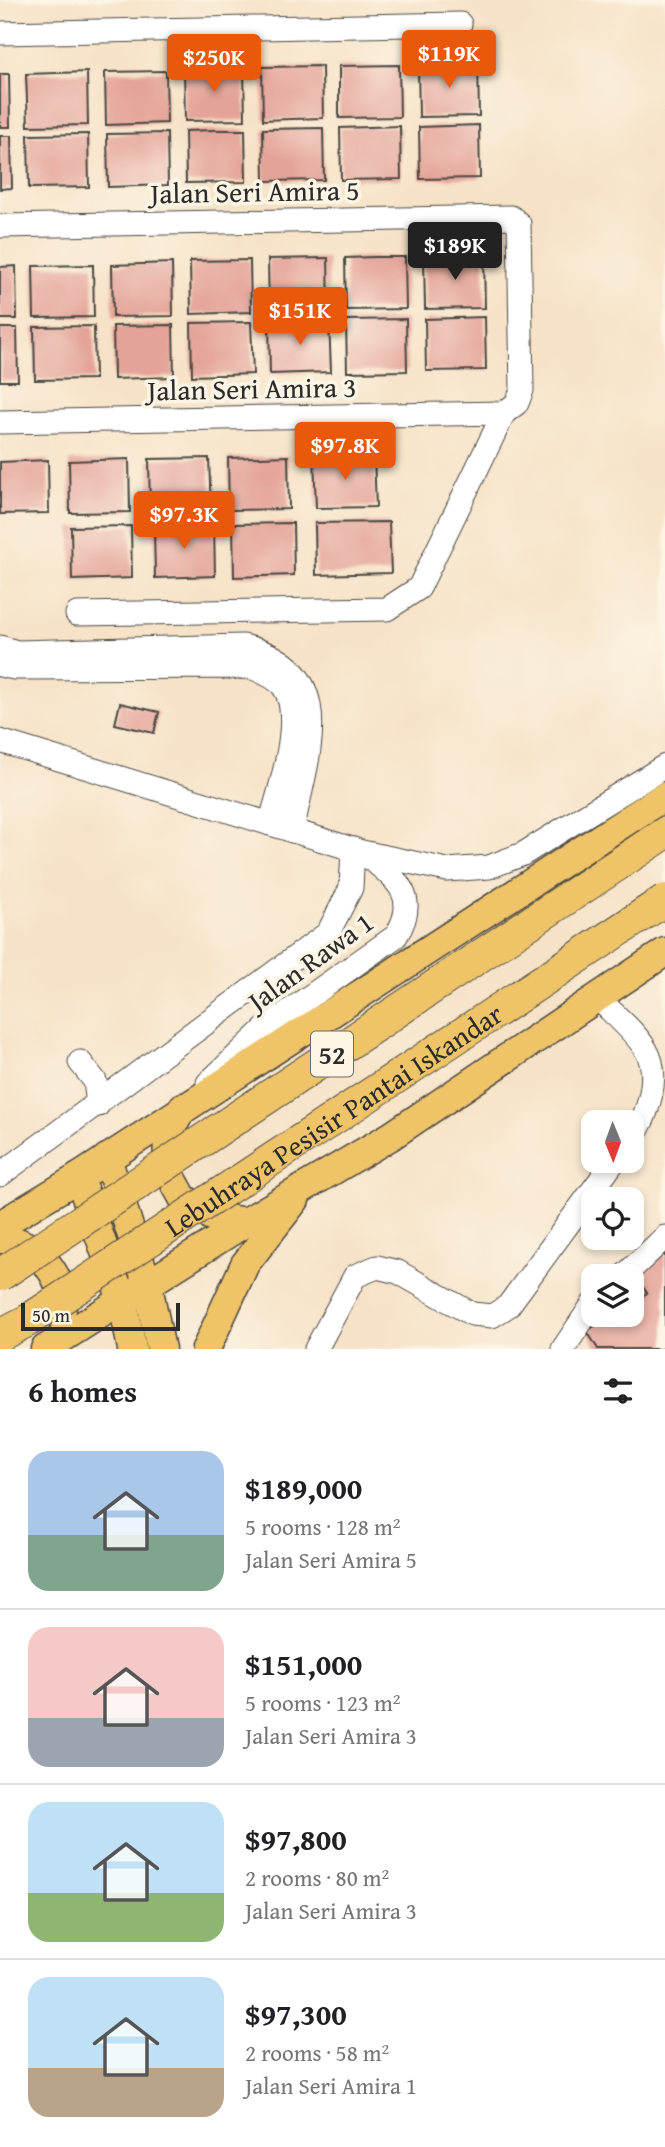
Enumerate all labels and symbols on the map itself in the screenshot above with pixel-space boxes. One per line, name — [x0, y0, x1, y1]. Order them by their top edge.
pin: $119K — [400, 31, 498, 90]
pin: $250K — [165, 34, 263, 94]
street label: Jalan Seri Amira 5 — [147, 169, 360, 213]
pin: $189K — [406, 222, 504, 282]
pin: $151K — [251, 288, 349, 347]
street label: Jalan Seri Amira 3 — [144, 366, 357, 410]
pin: $97.8K — [288, 422, 402, 482]
pin: $97.3K — [127, 491, 241, 551]
street label: Jalan Rawa 1 — [236, 901, 381, 1022]
street label: Lebuhraya Pesisir Pantai Iskandar — [156, 992, 510, 1246]
road number: 52 — [311, 1032, 353, 1077]
north arrow — [581, 1110, 644, 1172]
scale bar — [21, 1300, 180, 1332]

